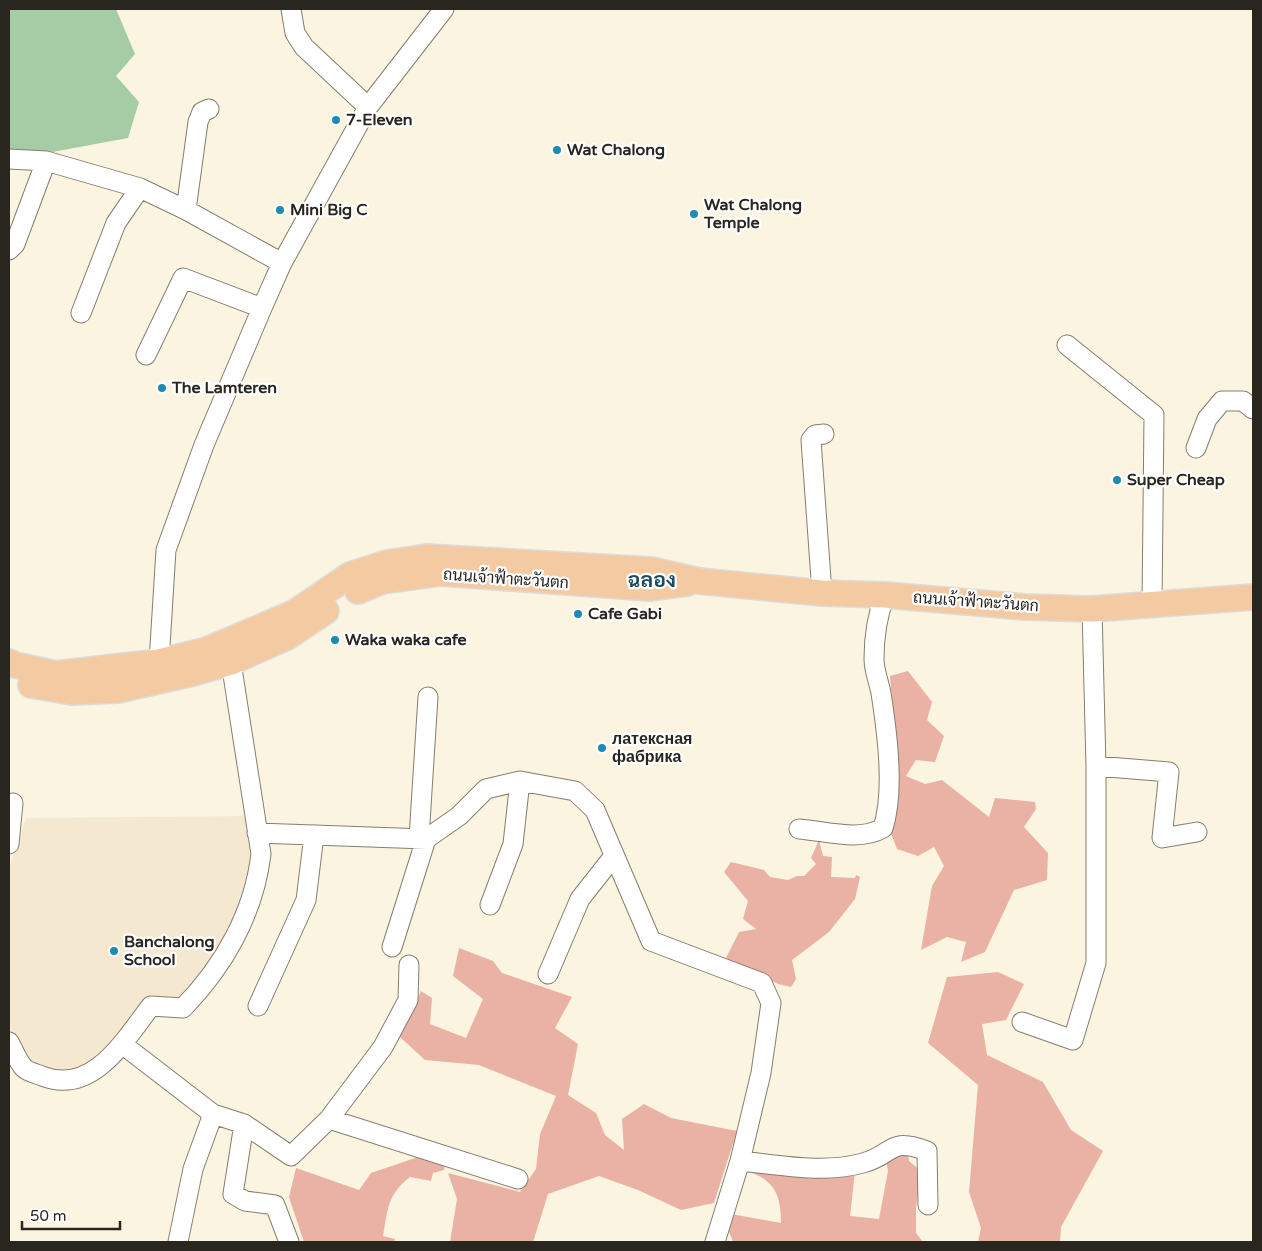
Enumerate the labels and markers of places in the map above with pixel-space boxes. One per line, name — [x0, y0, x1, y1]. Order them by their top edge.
place label: 7-Eleven — [346, 110, 413, 130]
marker: 7-Eleven — [330, 114, 342, 126]
place label: Wat Chalong — [567, 140, 665, 160]
marker: Wat Chalong — [551, 144, 563, 156]
place label: Wat Chalong Temple — [703, 195, 802, 233]
place label: Mini Big C — [290, 200, 368, 220]
marker: Mini Big C — [274, 204, 286, 216]
marker: Wat Chalong Temple — [688, 208, 700, 220]
place label: The Lamteren — [171, 378, 277, 398]
marker: The Lamteren — [156, 382, 168, 394]
place label: Super Cheap — [1127, 470, 1225, 490]
marker: Super Cheap — [1111, 474, 1123, 486]
place label: Cafe Gabi — [588, 604, 662, 624]
marker: Cafe Gabi — [572, 608, 584, 620]
place label: Waka waka cafe — [345, 630, 467, 650]
marker: Waka waka cafe — [329, 634, 341, 646]
place label: латексная фабрика — [612, 729, 692, 767]
marker: латексная фабрика — [596, 742, 608, 754]
place label: Banchalong School — [124, 932, 215, 970]
marker: Banchalong School — [108, 945, 120, 957]

